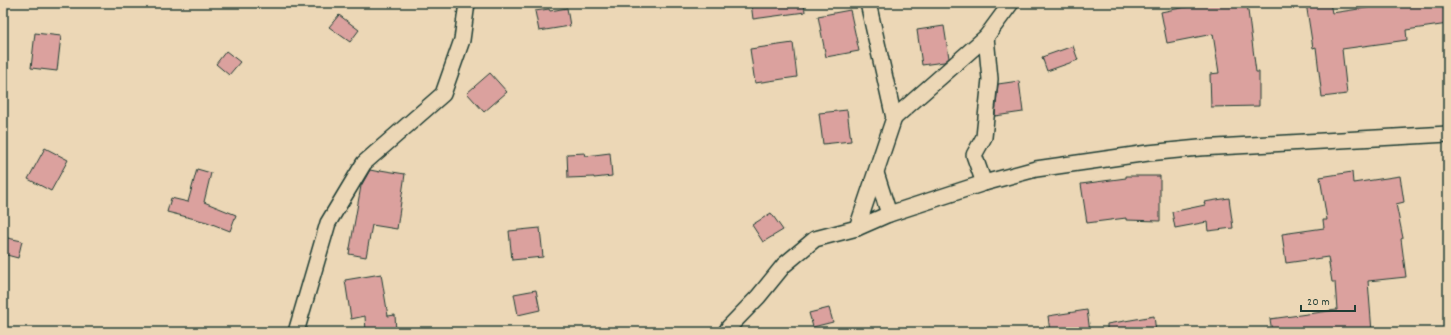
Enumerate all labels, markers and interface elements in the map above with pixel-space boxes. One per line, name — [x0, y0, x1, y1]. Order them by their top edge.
scale bar — [1301, 287, 1355, 313]
text: 20 m — [1307, 294, 1330, 311]

